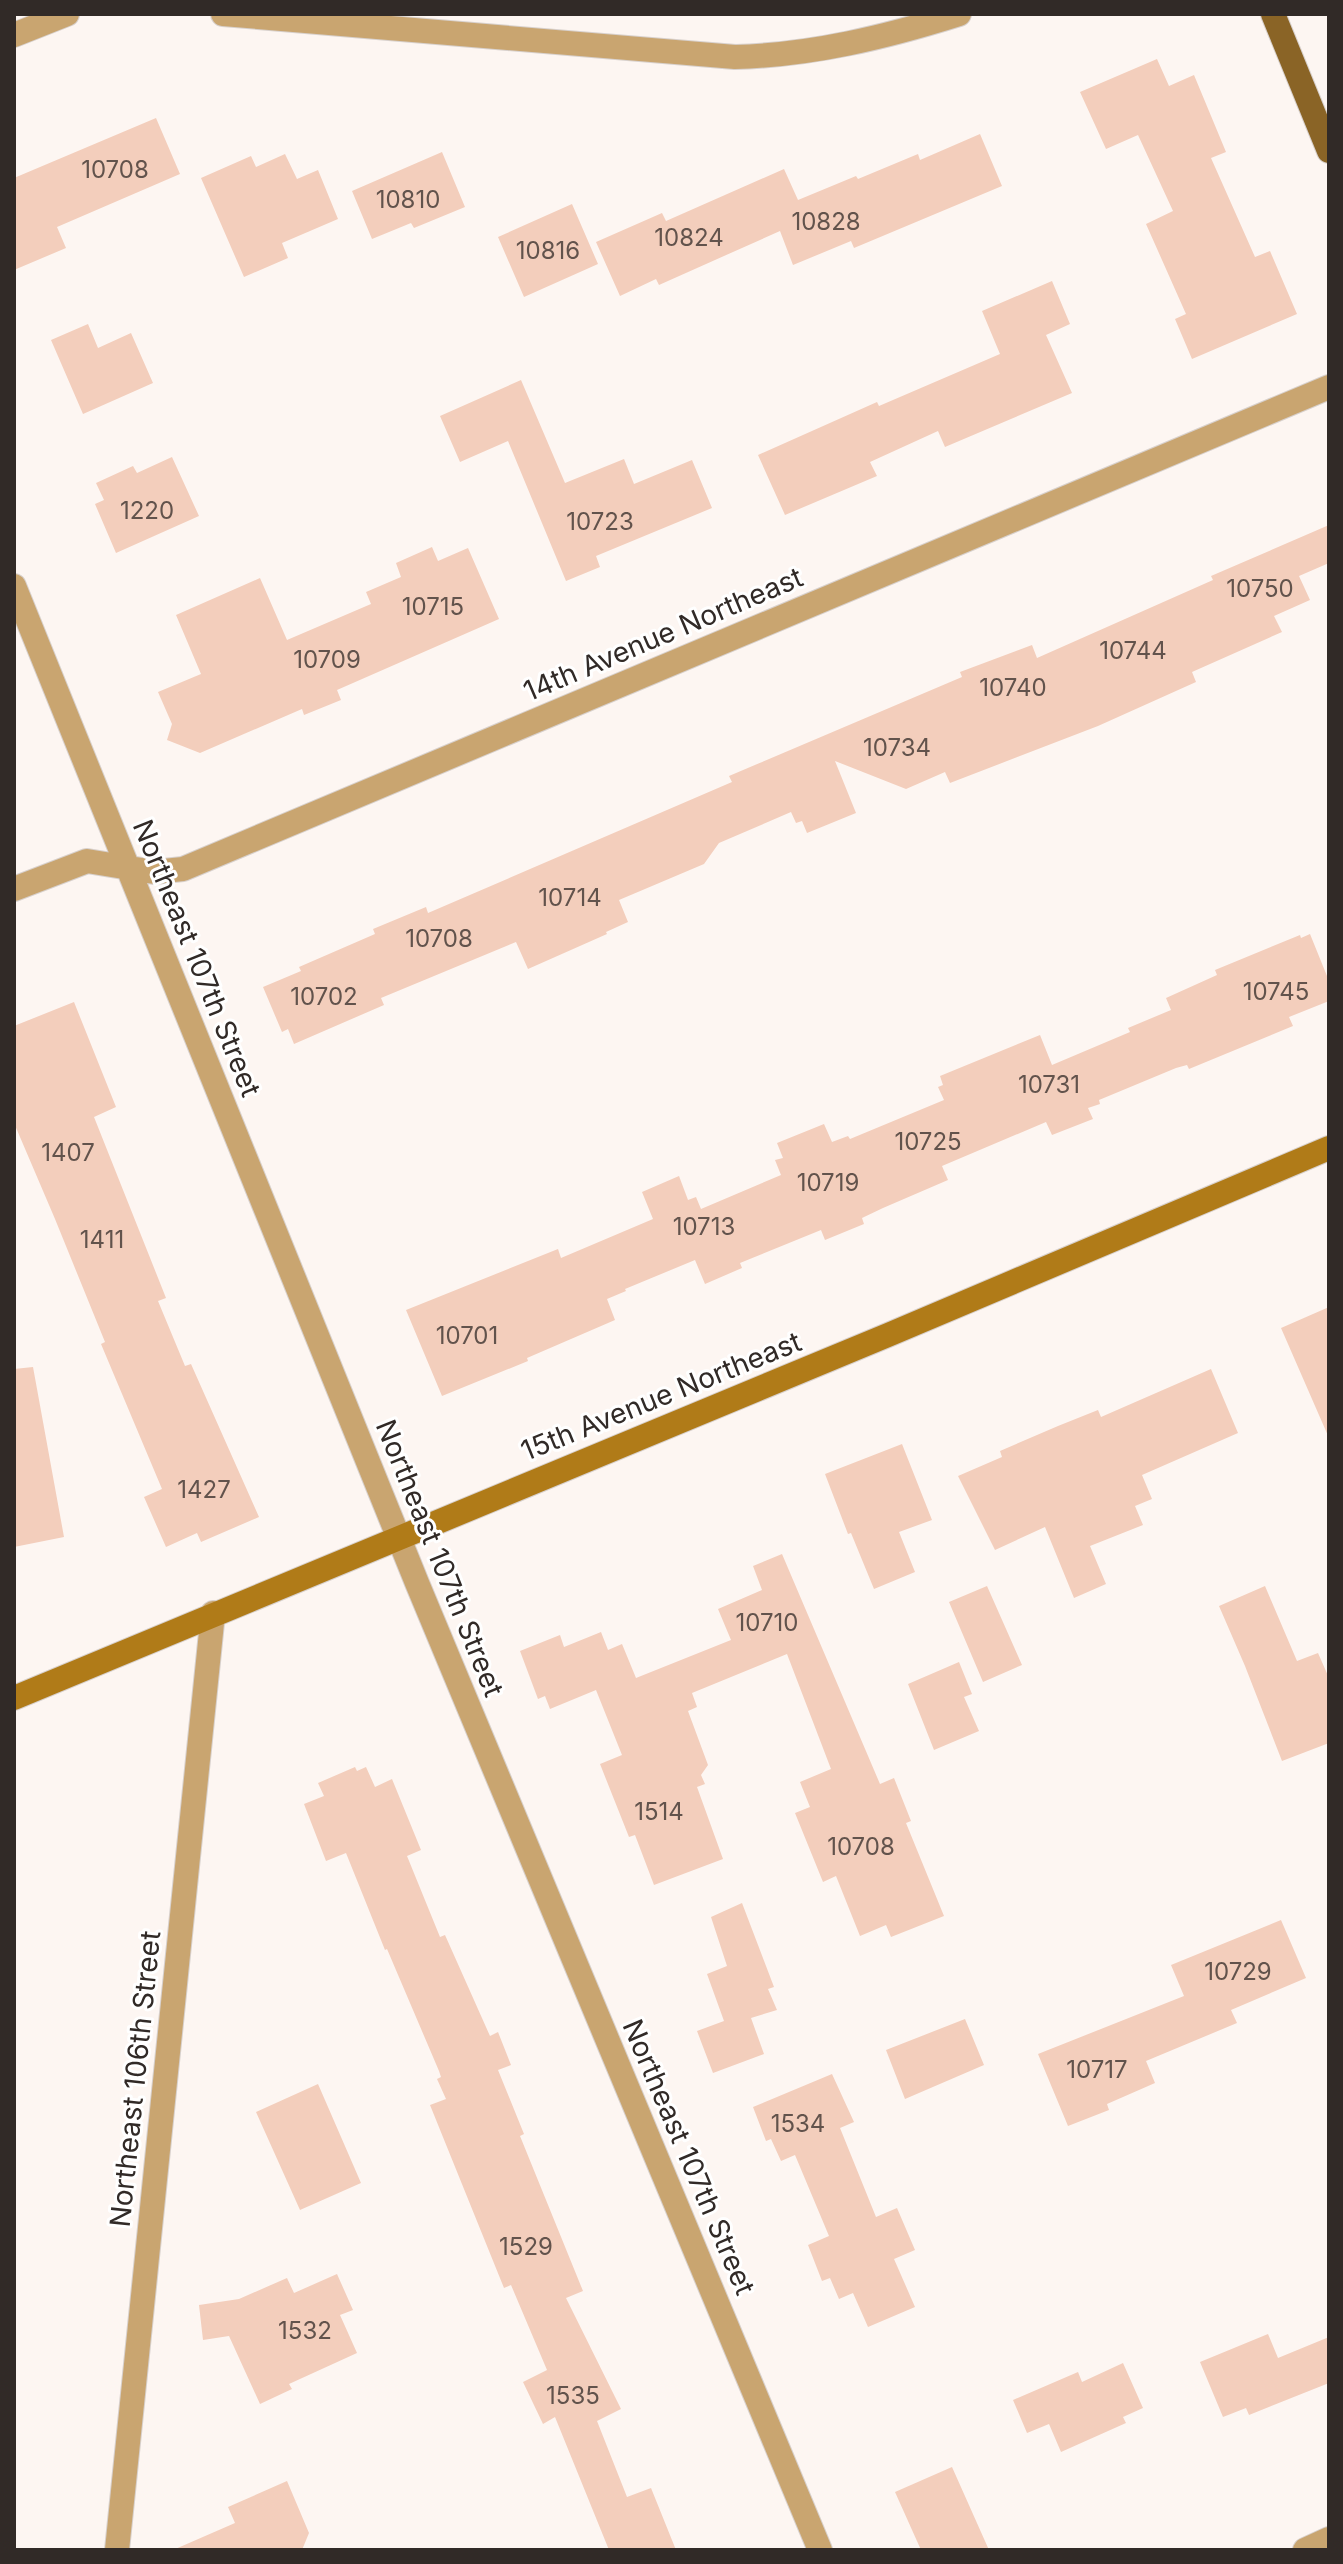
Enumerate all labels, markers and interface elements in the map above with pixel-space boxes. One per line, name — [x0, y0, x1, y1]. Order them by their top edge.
house number: 10708 — [81, 155, 149, 184]
house number: 10810 — [376, 185, 440, 214]
house number: 10828 — [791, 207, 861, 236]
house number: 10824 — [654, 223, 724, 252]
house number: 10816 — [516, 236, 580, 265]
house number: 1220 — [120, 496, 174, 525]
house number: 10723 — [566, 507, 634, 536]
street label: 14th Avenue Northeast — [518, 560, 808, 708]
house number: 10750 — [1226, 574, 1294, 603]
house number: 10715 — [402, 592, 464, 621]
house number: 10744 — [1099, 636, 1167, 665]
house number: 10709 — [293, 645, 361, 674]
house number: 10740 — [979, 673, 1047, 702]
house number: 10734 — [863, 733, 931, 762]
street label: Northeast 107th Street — [126, 815, 268, 1101]
house number: 10714 — [538, 883, 602, 912]
house number: 10708 — [405, 924, 473, 953]
house number: 10745 — [1243, 977, 1309, 1006]
house number: 10702 — [290, 982, 358, 1011]
house number: 10731 — [1018, 1070, 1080, 1099]
house number: 10725 — [894, 1127, 962, 1156]
house number: 1407 — [41, 1138, 95, 1167]
house number: 10719 — [797, 1168, 859, 1197]
house number: 10713 — [673, 1212, 735, 1241]
house number: 1411 — [80, 1225, 124, 1254]
house number: 10701 — [436, 1321, 498, 1350]
street label: 15th Avenue Northeast — [516, 1324, 806, 1468]
street label: Northeast 107th Street — [369, 1415, 511, 1701]
house number: 1427 — [177, 1475, 231, 1504]
house number: 10710 — [736, 1608, 798, 1637]
house number: 1514 — [634, 1797, 684, 1826]
house number: 10708 — [827, 1832, 895, 1861]
street label: Northeast 106th Street — [103, 1929, 167, 2229]
house number: 10729 — [1204, 1957, 1272, 1986]
street label: Northeast 107th Street — [616, 2014, 762, 2300]
house number: 10717 — [1066, 2055, 1128, 2084]
house number: 1534 — [771, 2109, 825, 2138]
house number: 1529 — [499, 2232, 553, 2261]
house number: 1532 — [278, 2316, 332, 2345]
house number: 1535 — [546, 2381, 600, 2410]

